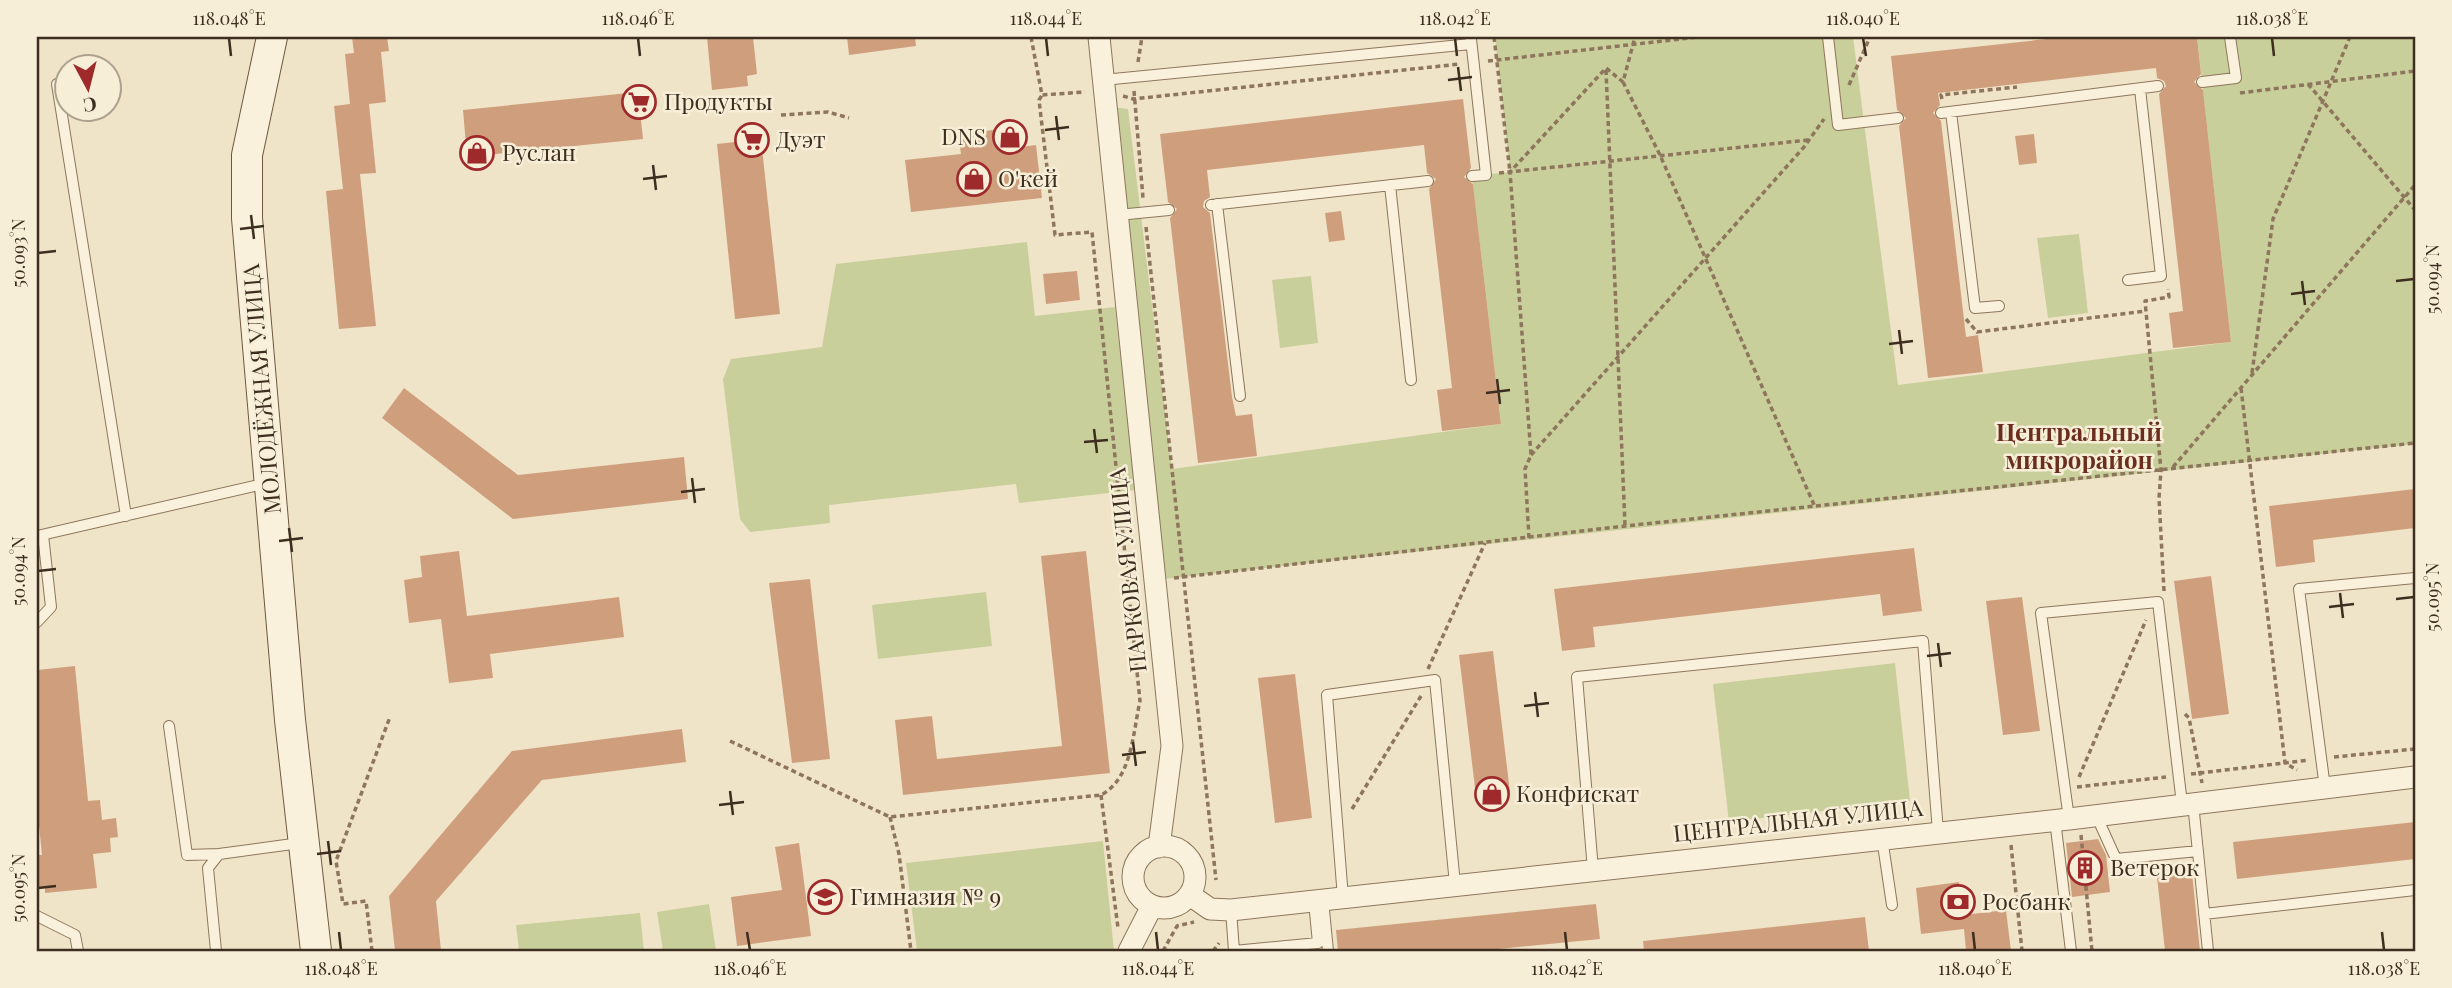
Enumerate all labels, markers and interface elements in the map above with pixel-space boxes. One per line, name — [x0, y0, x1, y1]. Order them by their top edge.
text: 118.048°E — [192, 6, 266, 30]
text: 118.046°E — [602, 6, 675, 30]
text: 118.044°E — [1010, 6, 1082, 30]
text: 118.042°E — [1419, 6, 1491, 30]
text: 118.040°E — [1826, 6, 1900, 30]
text: 118.038°E — [2236, 6, 2308, 30]
north arrow — [52, 52, 122, 122]
supermarket icon: Продукты — [620, 83, 658, 121]
place label: Продукты — [664, 85, 773, 116]
text: С — [82, 92, 98, 120]
shop icon: DNS — [991, 118, 1029, 156]
place label: DNS — [941, 120, 986, 151]
supermarket icon: Дуэт — [733, 121, 771, 159]
place label: Дуэт — [776, 123, 826, 154]
shop icon: Руслан — [458, 134, 496, 172]
place label: Руслан — [502, 136, 576, 167]
shop icon: О'кей — [955, 160, 993, 198]
place label: О'кей — [998, 162, 1058, 193]
text: 50.093°N — [6, 218, 30, 288]
text: 50.094°N — [2420, 244, 2444, 314]
street label: МОЛОДЁЖНАЯ УЛИЦА — [234, 262, 287, 516]
district label: Центральный микрорайон — [1996, 415, 2162, 475]
street label: ПАРКОВАЯ УЛИЦА — [1100, 466, 1153, 674]
text: 50.094°N — [6, 536, 30, 606]
text: 50.095°N — [2420, 562, 2444, 631]
shop icon: Конфискат — [1473, 775, 1511, 813]
place label: Конфискат — [1516, 777, 1639, 808]
street label: ЦЕНТРАЛЬНАЯ УЛИЦА — [1671, 791, 1925, 848]
building icon: Ветерок — [2066, 849, 2104, 887]
place label: Ветерок — [2110, 851, 2199, 882]
text: 50.095°N — [6, 853, 30, 922]
school or university icon: Гимназия № 9 — [806, 878, 844, 916]
place label: Гимназия № 9 — [850, 880, 1001, 911]
bank icon: Росбанк — [1939, 883, 1977, 921]
place label: Росбанк — [1982, 885, 2071, 916]
text: 118.048°E — [304, 956, 378, 980]
text: 118.046°E — [714, 956, 787, 980]
text: 118.044°E — [1122, 956, 1194, 980]
text: 118.042°E — [1531, 956, 1603, 980]
text: 118.040°E — [1938, 956, 2012, 980]
text: 118.038°E — [2348, 956, 2420, 980]

